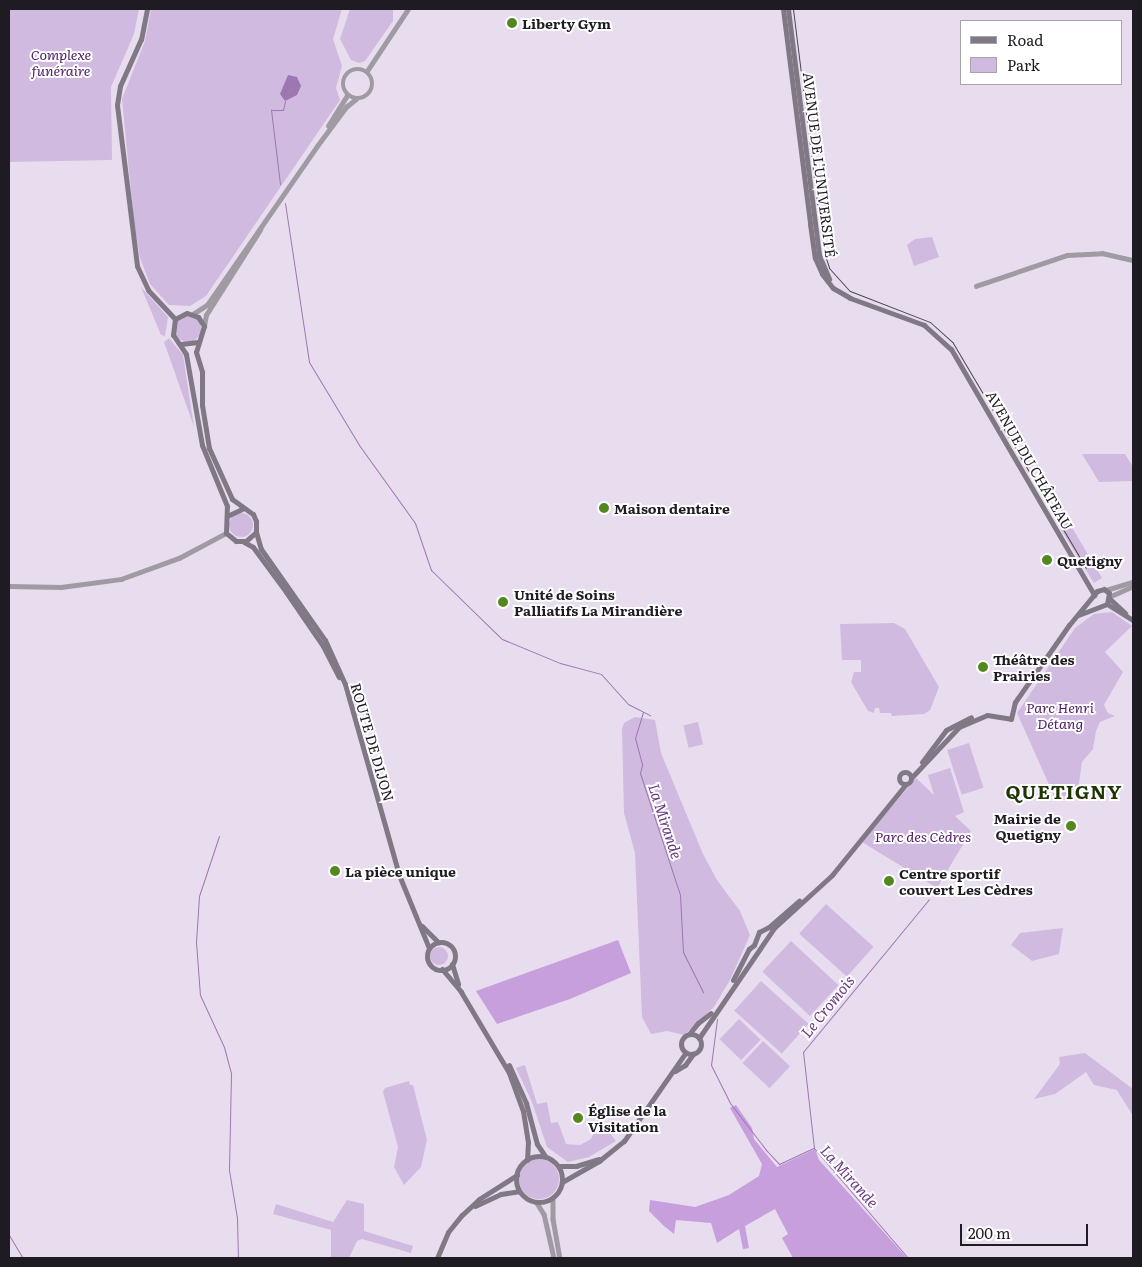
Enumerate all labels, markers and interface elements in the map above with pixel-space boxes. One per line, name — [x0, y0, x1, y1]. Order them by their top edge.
place label: Liberty Gym — [522, 15, 611, 31]
marker: Liberty Gym — [506, 17, 518, 29]
legend — [960, 20, 1122, 85]
text: Road — [1007, 28, 1043, 51]
park label: Complexe funéraire — [31, 46, 91, 78]
text: Park — [1007, 53, 1040, 76]
street label: AVENUE DE L'UNIVERSITÉ — [800, 71, 840, 259]
street label: AVENUE DU CHÂTEAU — [983, 387, 1077, 533]
place label: Maison dentaire — [614, 500, 730, 516]
marker: Maison dentaire — [598, 502, 610, 514]
place label: Quetigny — [1057, 552, 1122, 568]
marker: Quetigny — [1041, 554, 1053, 566]
place label: Unité de Soins Palliatifs La Mirandière — [514, 586, 682, 618]
marker: Unité de Soins Palliatifs La Mirandière — [496, 595, 510, 609]
place label: Théâtre des Prairies — [993, 651, 1074, 684]
marker: Théâtre des Prairies — [977, 661, 989, 673]
street label: ROUTE DE DIJON — [348, 681, 398, 803]
park label: Parc Henri Détang — [1026, 699, 1094, 732]
water label: La Mirande — [645, 781, 687, 861]
district label: QUETIGNY — [1005, 781, 1123, 803]
place label: Mairie de Quetigny — [994, 810, 1061, 842]
marker: Mairie de Quetigny — [1065, 820, 1077, 832]
park label: Parc des Cèdres — [875, 828, 971, 844]
place label: La pièce unique — [345, 863, 456, 879]
marker: La pièce unique — [329, 865, 341, 877]
place label: Centre sportif couvert Les Cèdres — [899, 865, 1033, 898]
marker: Centre sportif couvert Les Cèdres — [883, 875, 895, 887]
water label: Le Cromois — [796, 971, 858, 1041]
place label: Église de la Visitation — [588, 1102, 667, 1134]
marker: Église de la Visitation — [572, 1112, 584, 1124]
water label: La Mirande — [817, 1141, 883, 1211]
scale bar — [962, 1214, 1090, 1246]
text: 200 m — [968, 1221, 1011, 1244]

